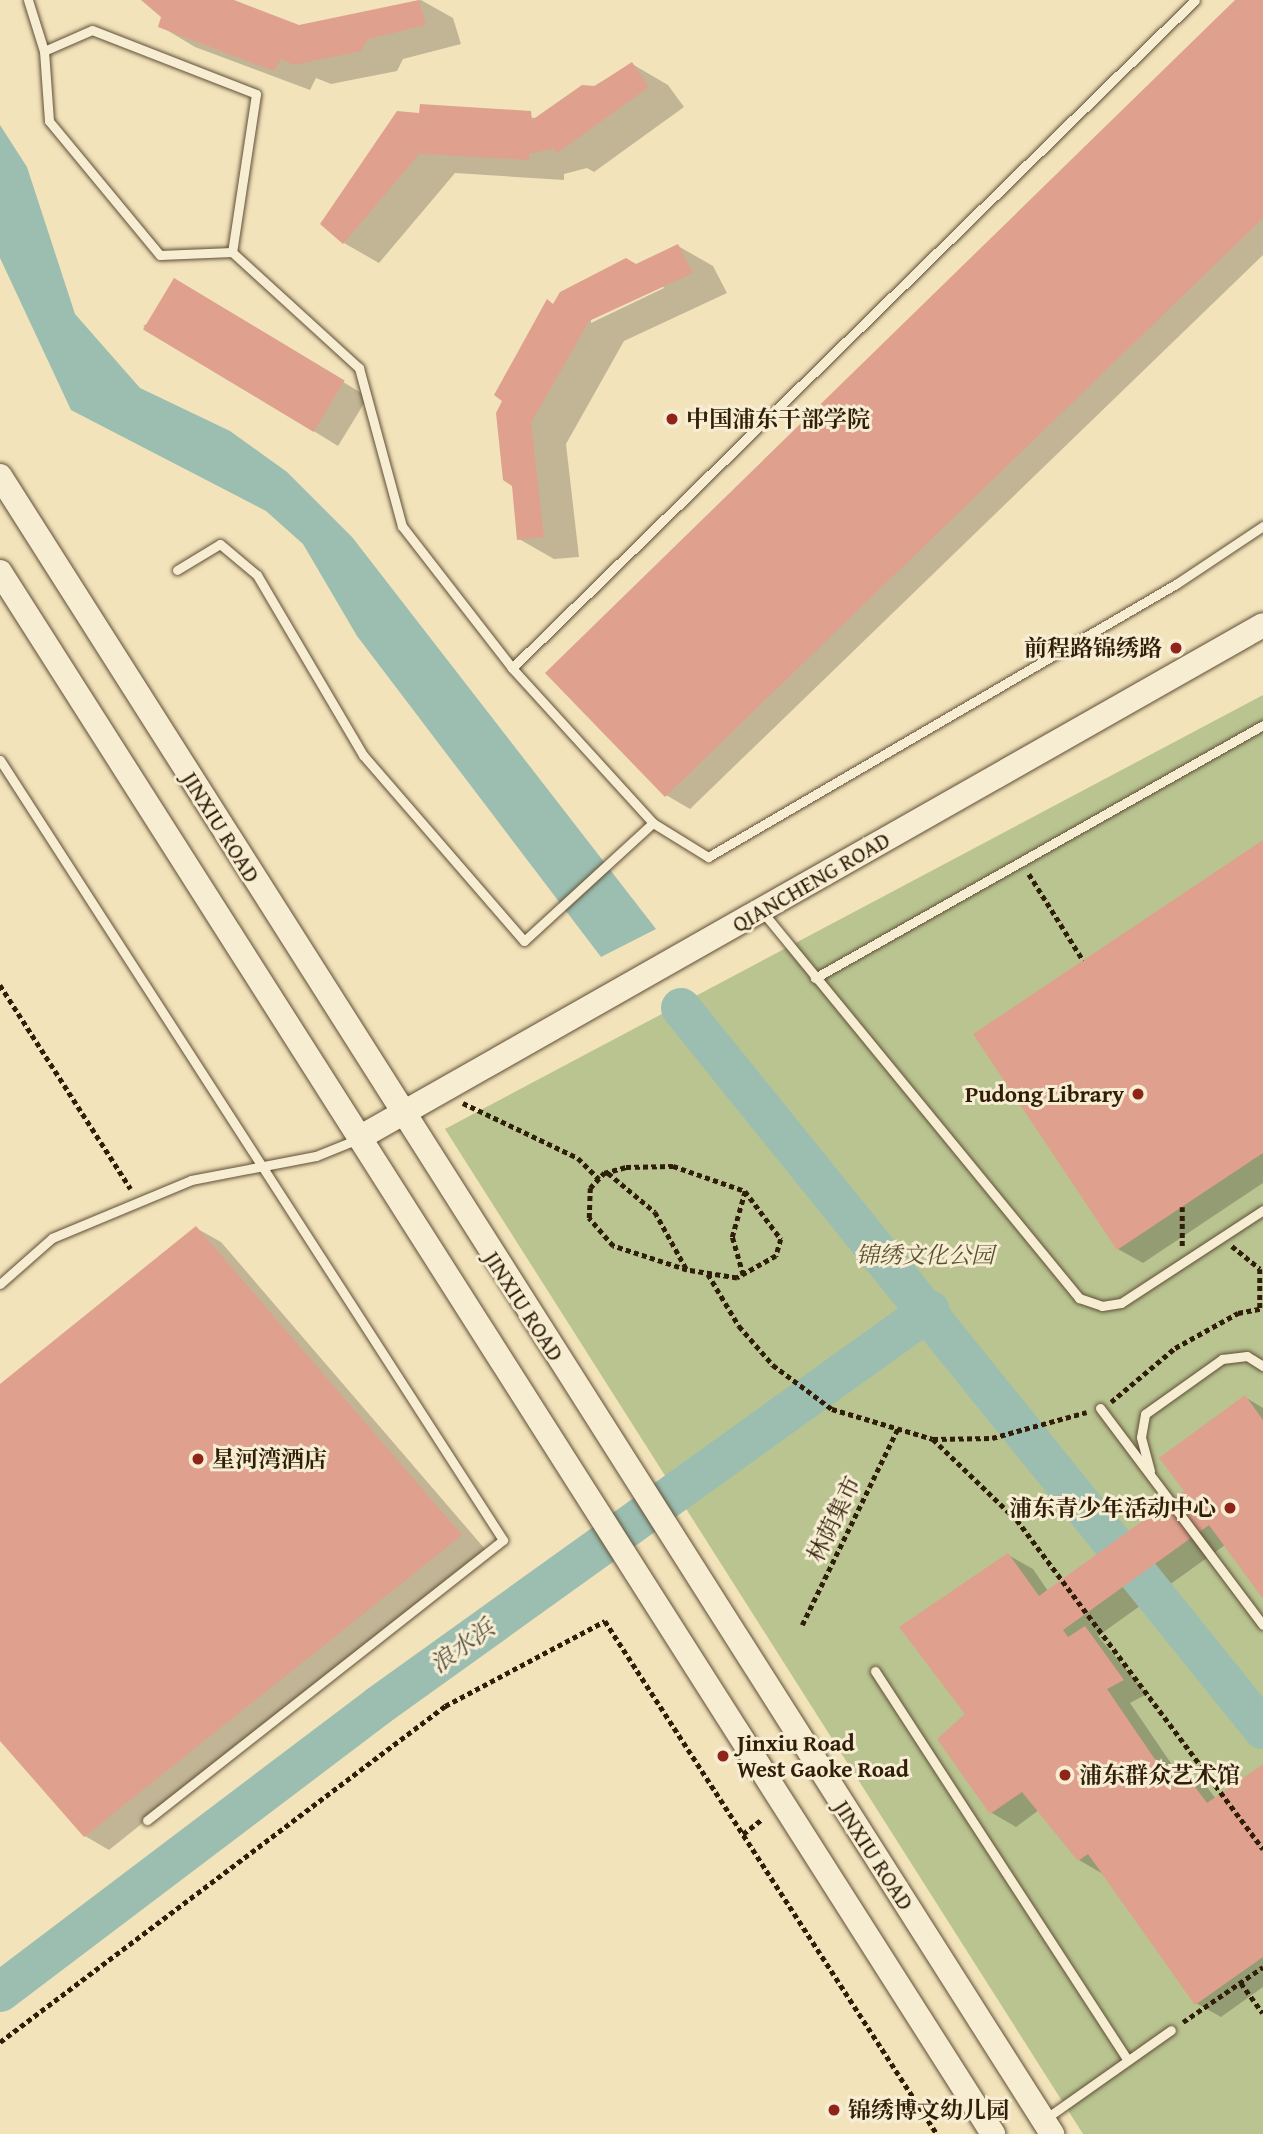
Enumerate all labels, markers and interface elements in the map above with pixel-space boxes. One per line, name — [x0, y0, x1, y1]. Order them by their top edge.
place label: 中国浦东干部学院 — [686, 405, 870, 433]
marker: 中国浦东干部学院 — [664, 411, 680, 427]
place label: 前程路锦绣路 — [1024, 634, 1162, 662]
marker: 前程路锦绣路 — [1168, 640, 1184, 656]
street label: JINXIU ROAD — [176, 767, 266, 887]
street label: QIANCHENG ROAD — [727, 826, 895, 938]
place label: Pudong Library — [965, 1080, 1124, 1108]
marker: Pudong Library — [1130, 1086, 1146, 1102]
park label: 锦绣文化公园 — [856, 1241, 994, 1269]
street label: JINXIU ROAD — [478, 1246, 570, 1366]
place label: 星河湾酒店 — [212, 1445, 327, 1473]
marker: 星河湾酒店 — [190, 1451, 206, 1467]
street label: 林荫集市 — [801, 1472, 867, 1566]
place label: 浦东青少年活动中心 — [1009, 1494, 1216, 1522]
marker: 浦东青少年活动中心 — [1222, 1500, 1238, 1516]
water label: 浪水浜 — [424, 1613, 500, 1679]
place label: Jinxiu Road West Gaoke Road — [737, 1729, 909, 1783]
marker: Jinxiu Road West Gaoke Road — [715, 1748, 731, 1764]
place label: 浦东群众艺术馆 — [1079, 1761, 1240, 1789]
marker: 浦东群众艺术馆 — [1057, 1767, 1073, 1783]
street label: JINXIU ROAD — [828, 1795, 920, 1915]
place label: 锦绣博文幼儿园 — [848, 2096, 1009, 2124]
marker: 锦绣博文幼儿园 — [826, 2102, 842, 2118]

